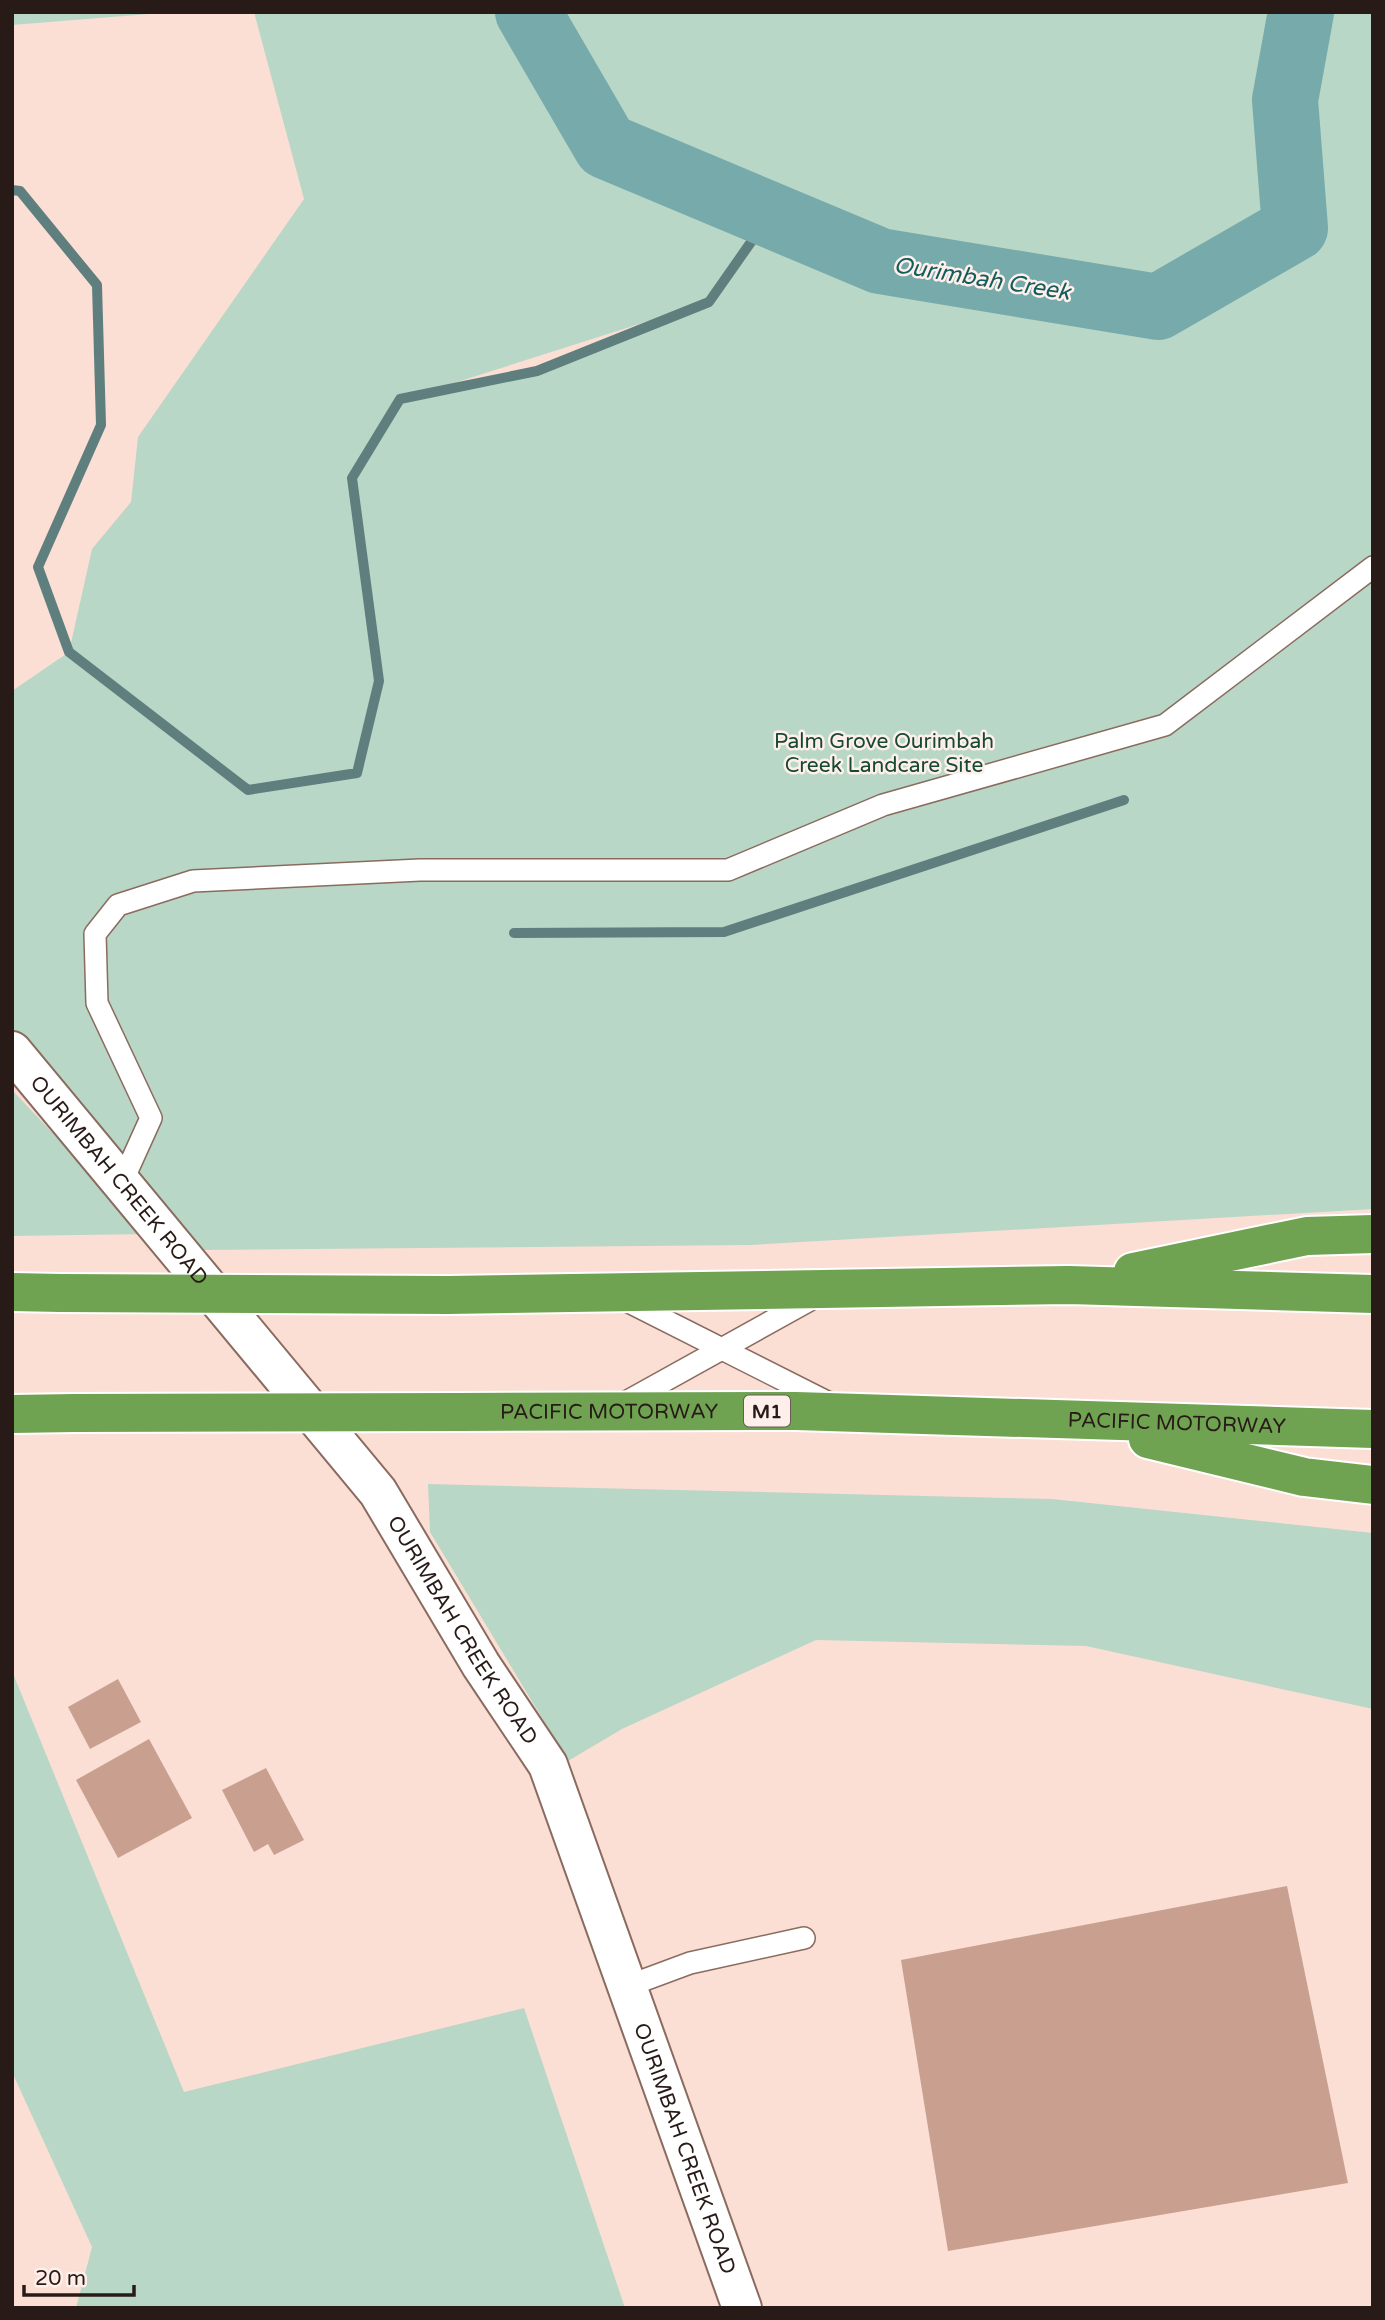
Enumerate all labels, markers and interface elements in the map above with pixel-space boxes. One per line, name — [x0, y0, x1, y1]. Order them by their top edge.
water label: Ourimbah Creek — [892, 251, 1074, 307]
park label: Palm Grove Ourimbah Creek Landcare Site — [774, 729, 994, 778]
street label: OURIMBAH CREEK ROAD — [25, 1071, 213, 1290]
road number: M1 — [744, 1396, 790, 1427]
street label: PACIFIC MOTORWAY — [500, 1399, 718, 1425]
street label: PACIFIC MOTORWAY — [1067, 1407, 1286, 1439]
street label: OURIMBAH CREEK ROAD — [382, 1511, 543, 1749]
street label: OURIMBAH CREEK ROAD — [628, 2020, 741, 2278]
scale bar — [24, 2254, 135, 2298]
text: 20 m — [35, 2266, 86, 2291]

